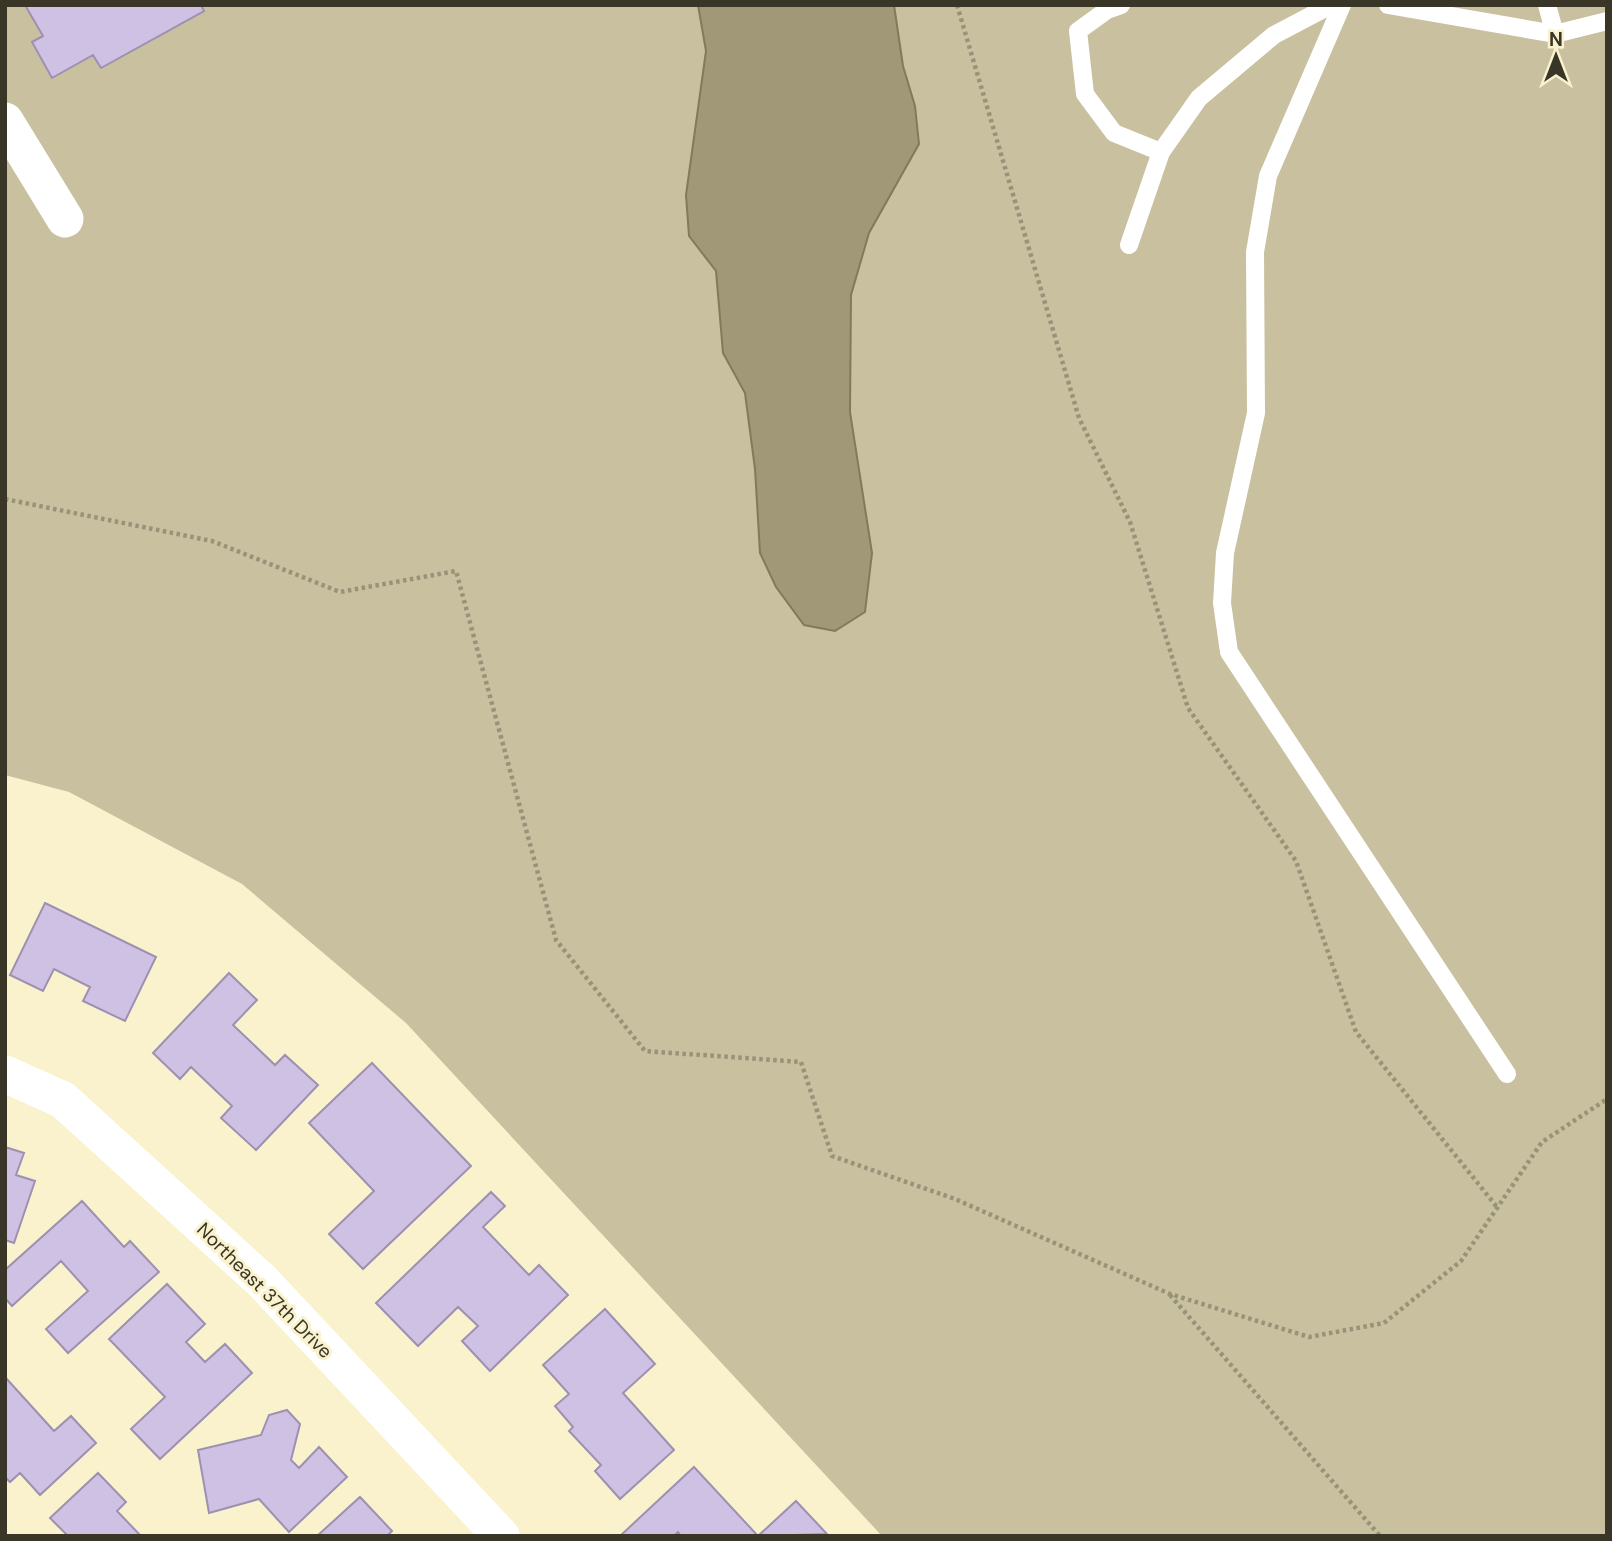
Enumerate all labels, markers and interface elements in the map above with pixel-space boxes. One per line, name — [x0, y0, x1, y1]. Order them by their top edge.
north arrow — [1521, 21, 1591, 91]
text: N — [1549, 27, 1563, 52]
street label: Northeast 37th Drive — [191, 1217, 338, 1364]

